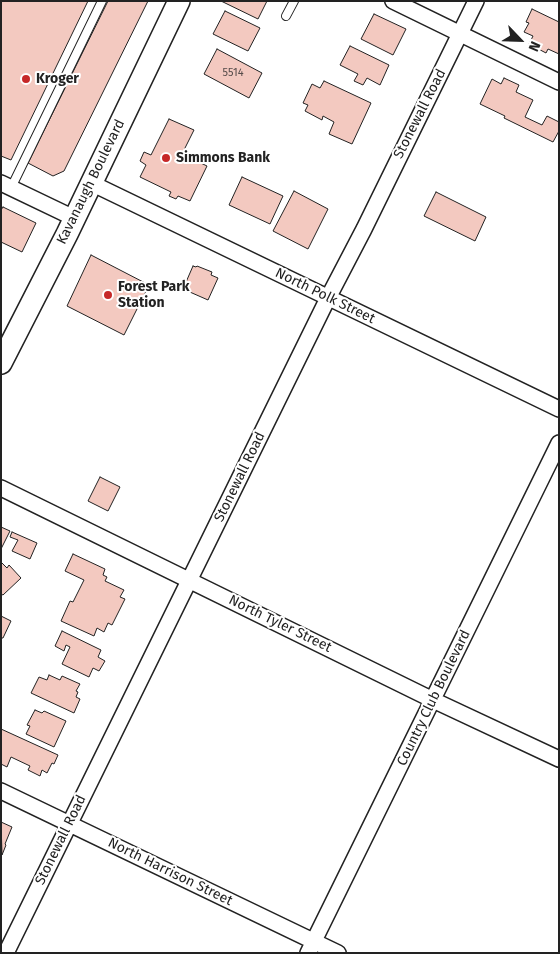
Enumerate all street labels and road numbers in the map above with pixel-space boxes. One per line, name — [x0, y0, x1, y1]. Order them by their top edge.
street label: Stonewall Road — [390, 67, 450, 161]
street label: Kavanaugh Boulevard — [53, 117, 129, 247]
street label: North Polk Street — [272, 265, 378, 327]
street label: Stonewall Road — [211, 429, 269, 525]
street label: North Tyler Street — [226, 592, 334, 656]
street label: Country Club Boulevard — [394, 627, 474, 769]
street label: Stonewall Road — [32, 792, 90, 888]
street label: North Harrison Street — [105, 835, 235, 909]

